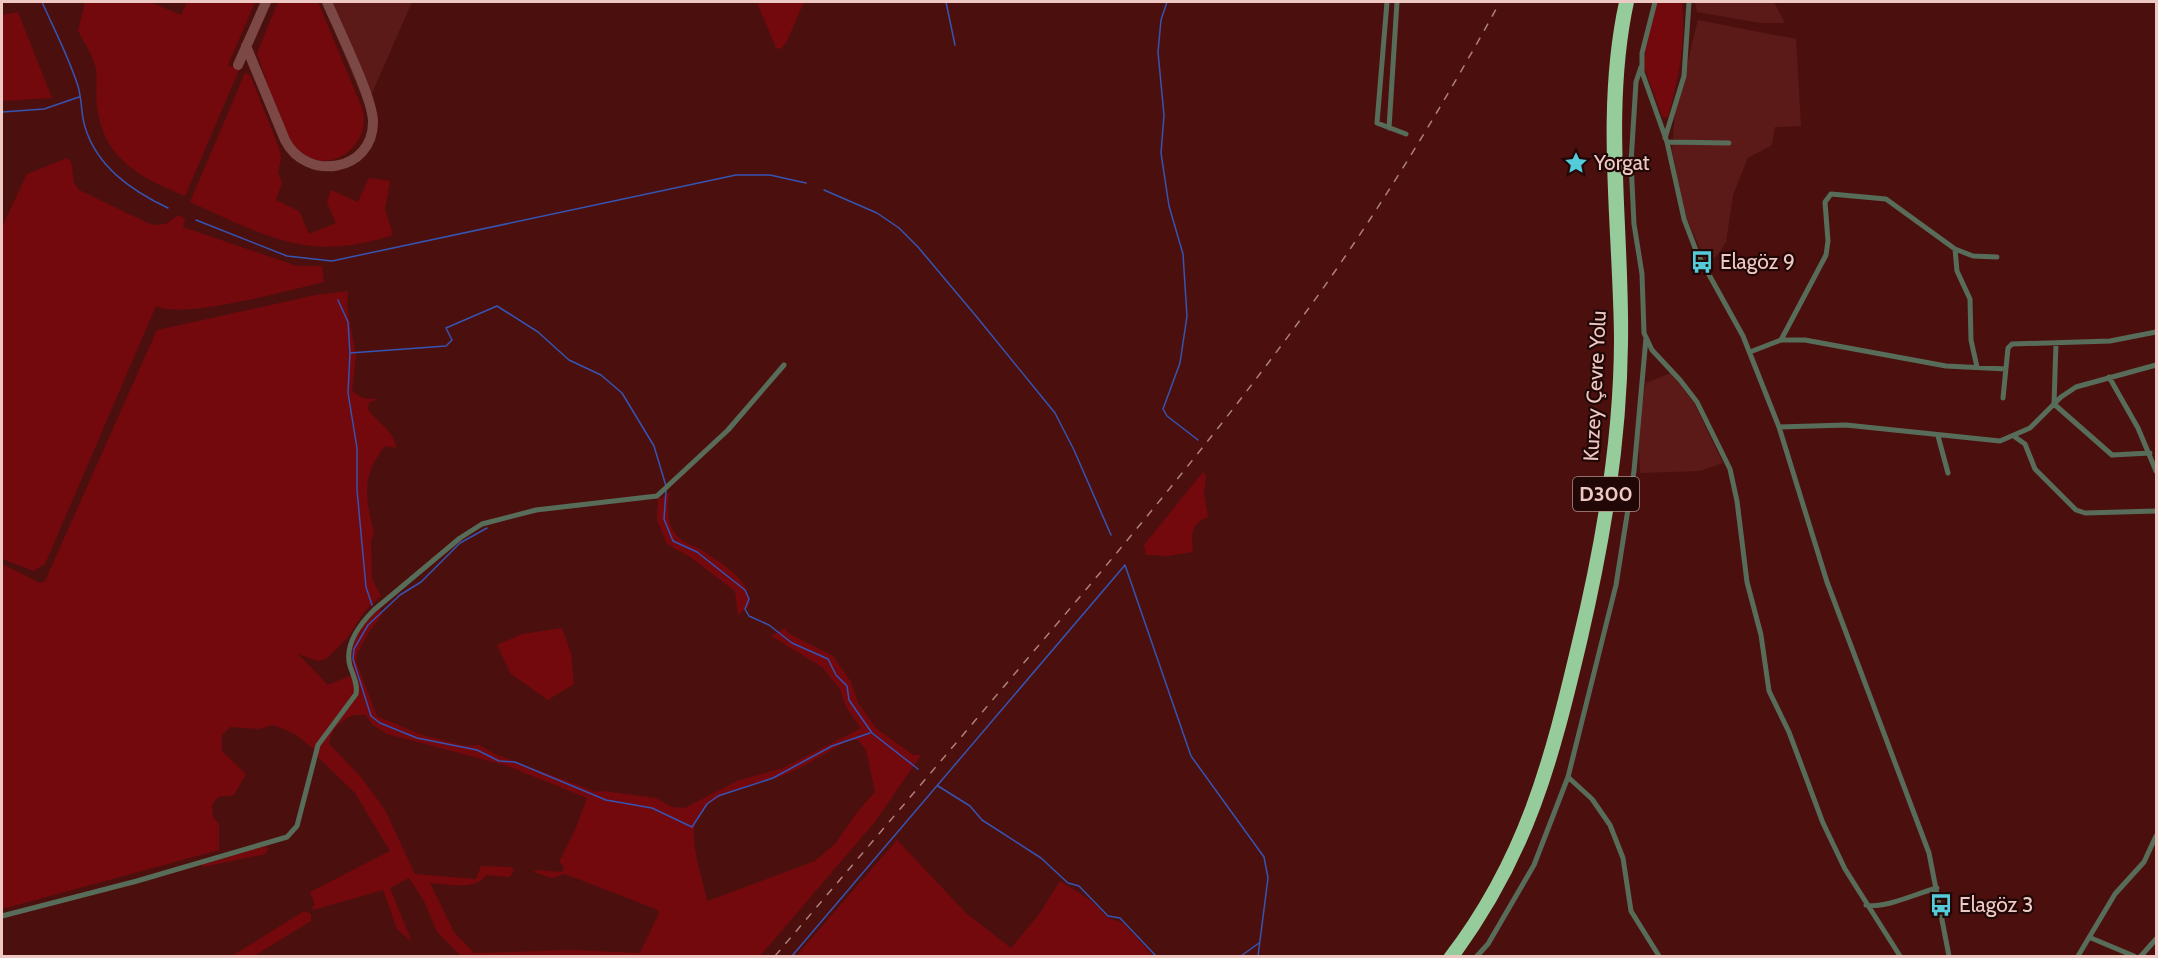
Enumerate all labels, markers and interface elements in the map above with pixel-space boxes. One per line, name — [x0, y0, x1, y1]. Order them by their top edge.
place icon: Yorgat — [1563, 150, 1589, 176]
place label: Yorgat — [1593, 150, 1650, 175]
bus stop icon: Elagöz 9 — [1689, 249, 1715, 275]
place label: Elagöz 9 — [1720, 249, 1795, 274]
street label: Kuzey Çevre Yolu — [1578, 310, 1611, 462]
road number: D300 — [1573, 477, 1639, 511]
bus stop icon: Elagöz 3 — [1928, 892, 1954, 918]
place label: Elagöz 3 — [1959, 892, 2033, 917]

